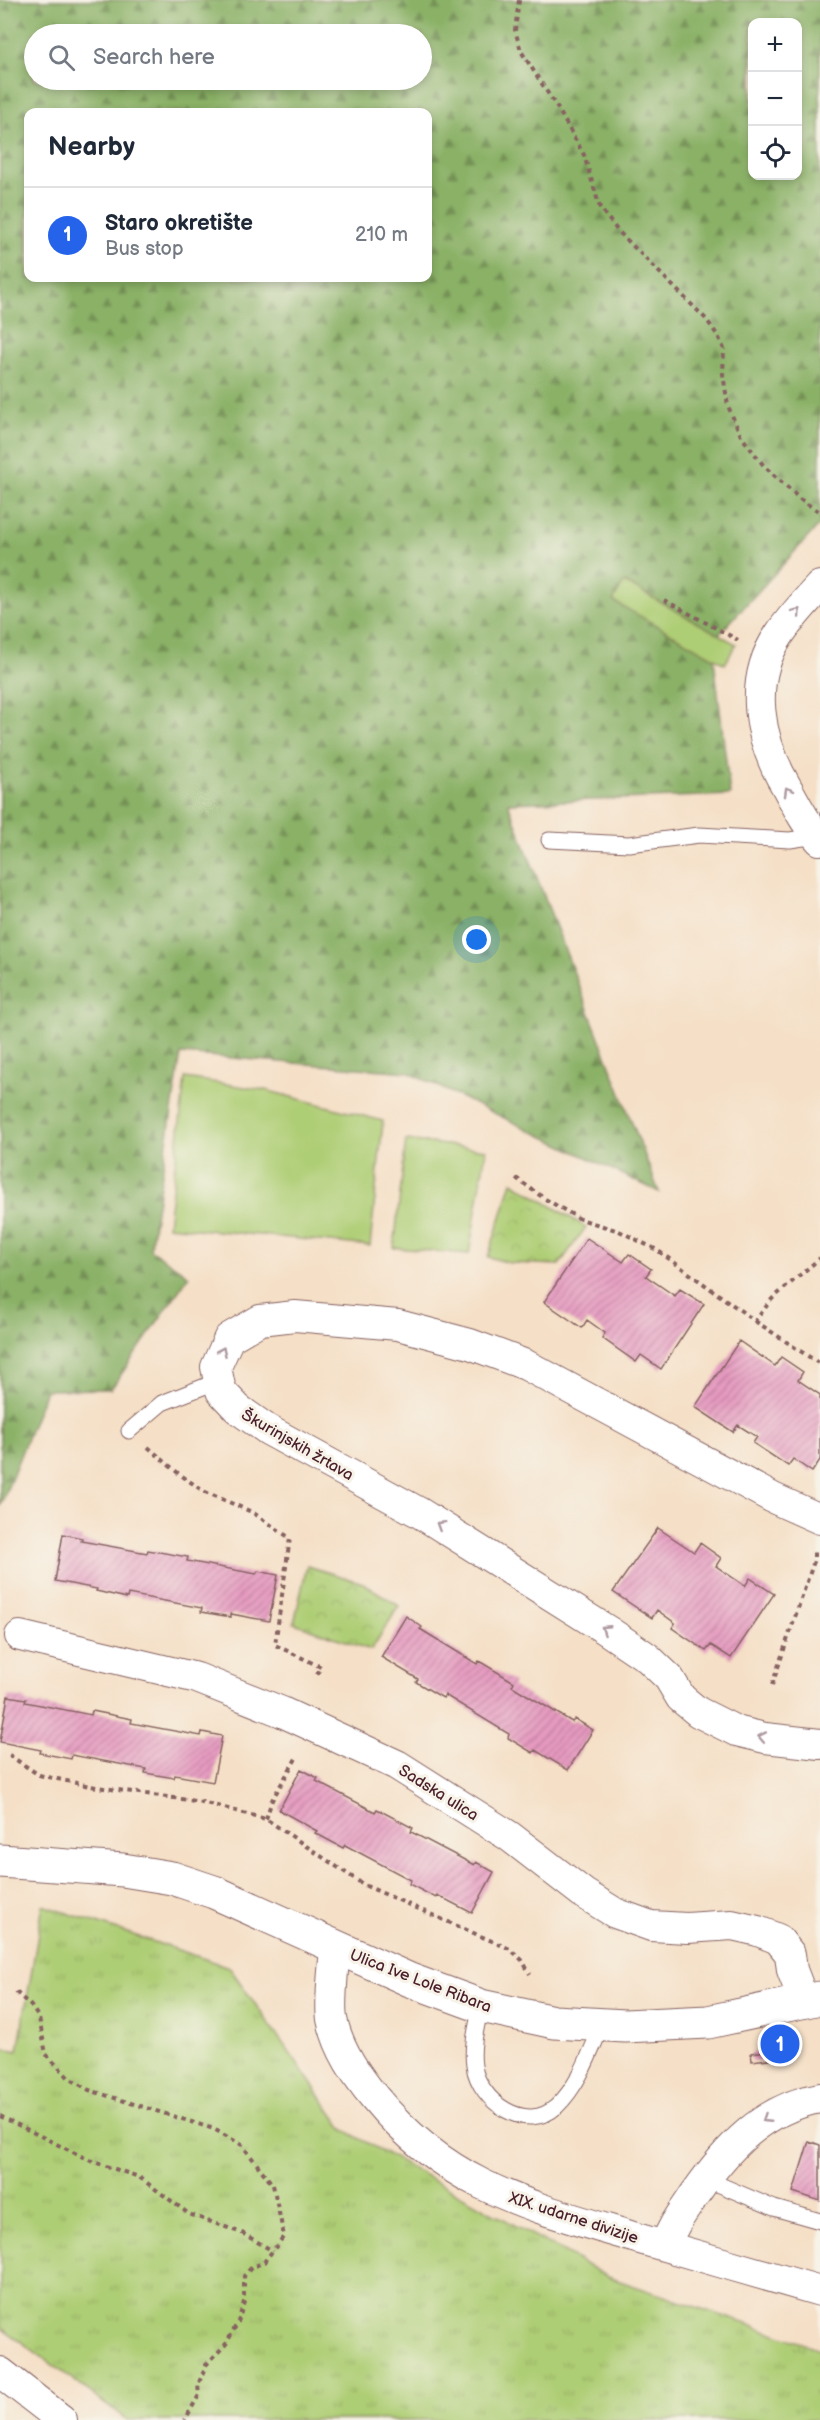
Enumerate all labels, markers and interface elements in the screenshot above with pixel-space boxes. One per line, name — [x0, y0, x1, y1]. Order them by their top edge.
map controls — [748, 18, 802, 180]
button: + — [748, 18, 802, 72]
search box — [24, 24, 432, 90]
icon: search — [45, 41, 78, 74]
text: Search here — [93, 44, 215, 71]
button: − — [748, 72, 802, 126]
button: locate — [748, 126, 802, 180]
text: Nearby — [48, 132, 135, 163]
text: Staro okretište — [105, 210, 253, 237]
text: 1 — [63, 223, 72, 247]
text: 210 m — [355, 223, 408, 247]
text: Bus stop — [105, 237, 184, 261]
one-way arrow — [789, 608, 800, 619]
one-way arrow — [784, 787, 796, 798]
your location — [462, 925, 491, 954]
one-way arrow — [215, 1347, 227, 1358]
street label: Škurinjskih žrtava — [238, 1404, 358, 1485]
one-way arrow — [436, 1521, 446, 1533]
one-way arrow — [601, 1625, 612, 1636]
one-way arrow — [757, 1731, 767, 1744]
street label: Sadska ulica — [395, 1761, 482, 1825]
street label: Ulica Ive Lole Ribara — [347, 1946, 494, 2017]
pin: 1 — [760, 2022, 800, 2066]
one-way arrow — [762, 2112, 772, 2124]
street label: XIX. udarne divizije — [506, 2188, 641, 2248]

